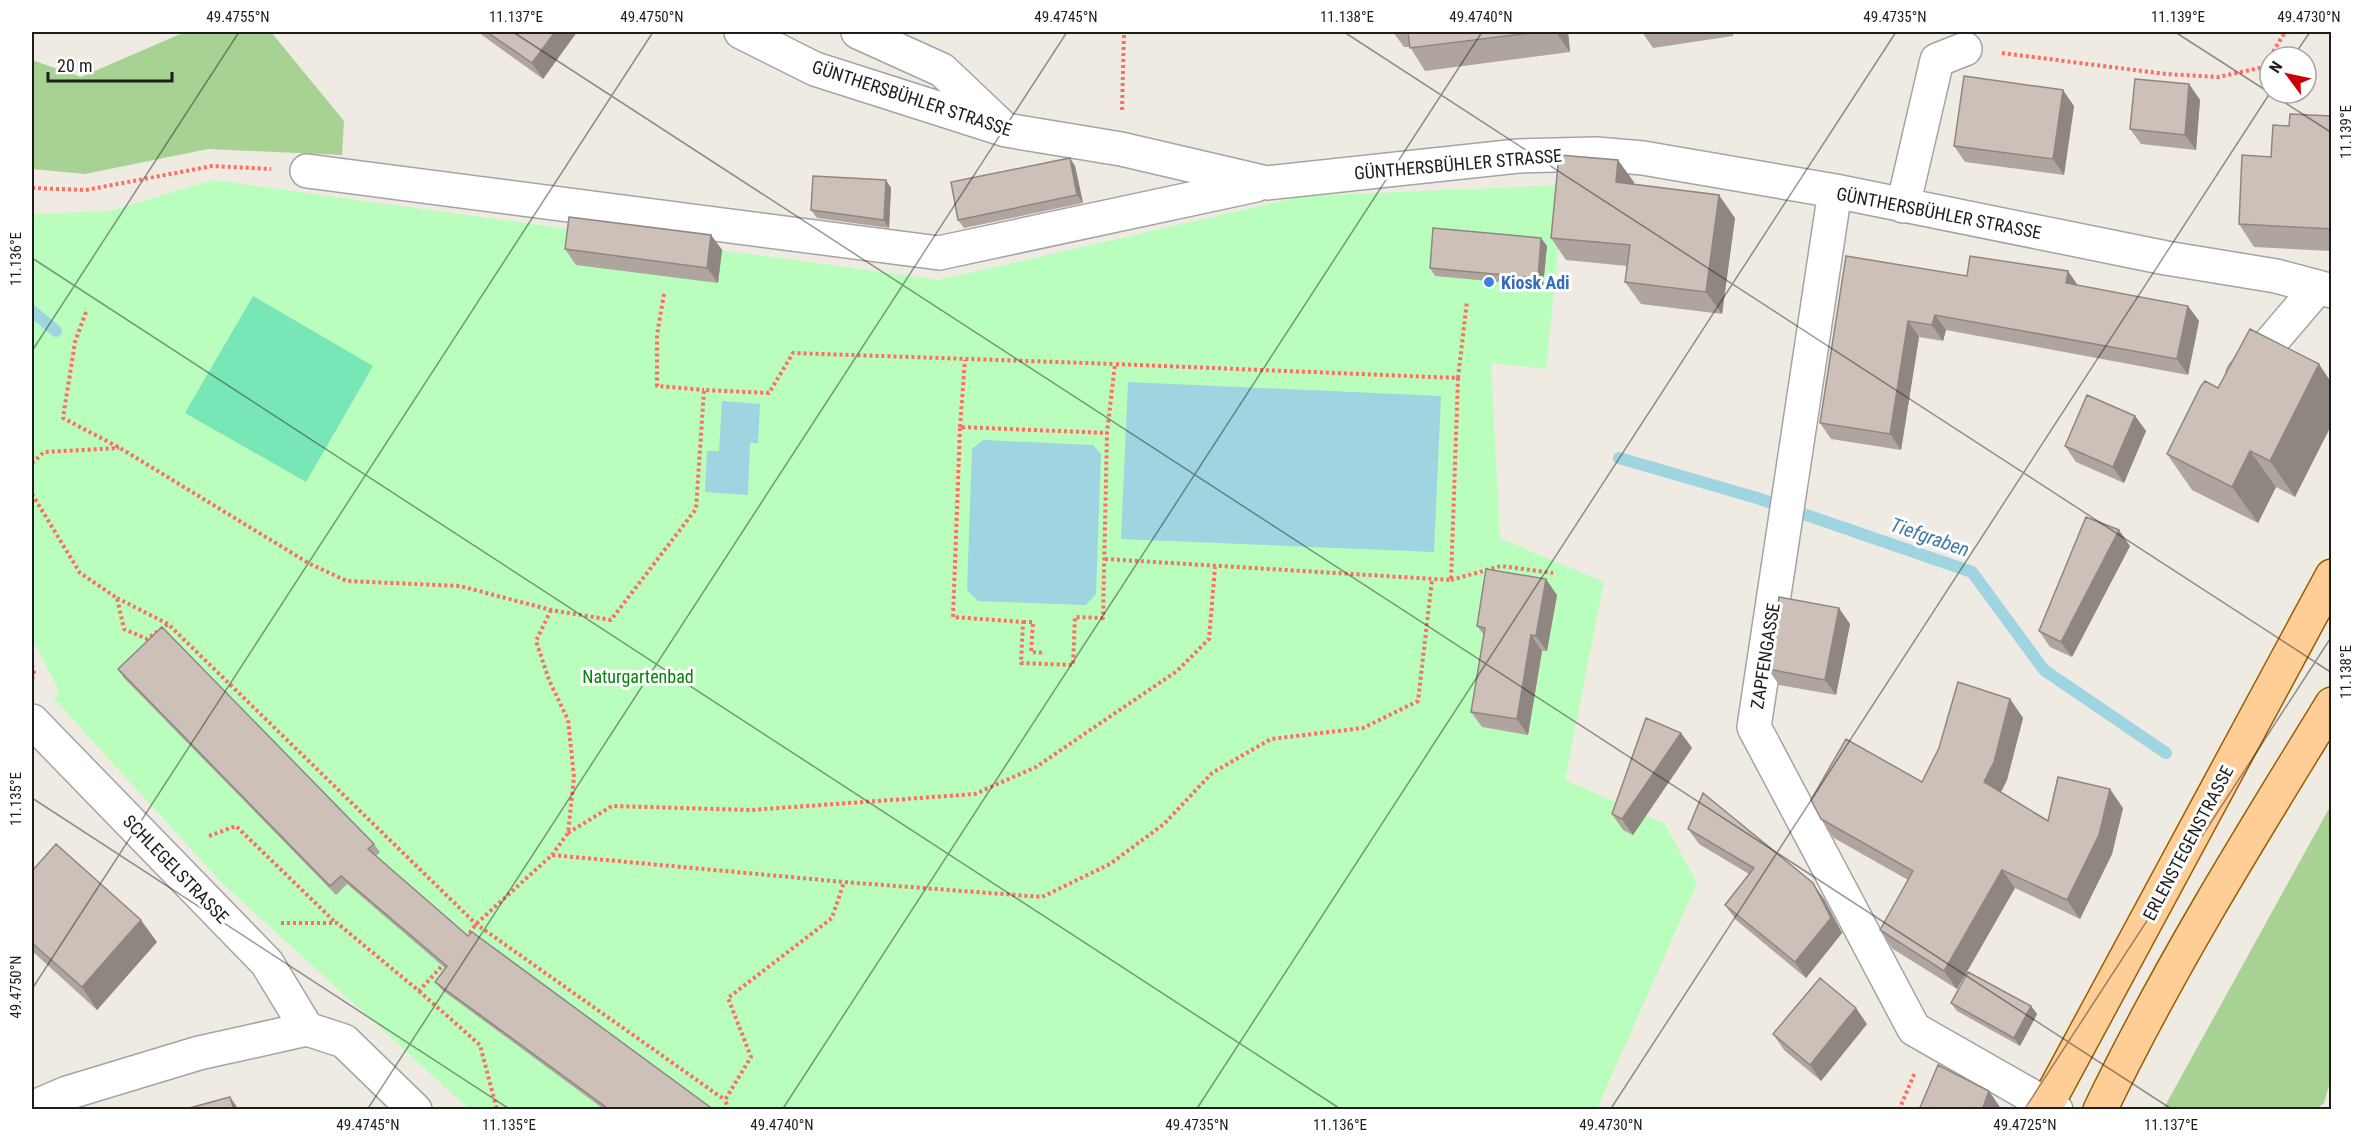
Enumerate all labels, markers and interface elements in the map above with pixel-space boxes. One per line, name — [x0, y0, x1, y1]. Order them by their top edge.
text: 49.4755°N — [206, 8, 270, 26]
text: 11.137°E — [489, 8, 543, 26]
text: 49.4750°N — [620, 8, 684, 26]
text: 49.4745°N — [1034, 8, 1098, 26]
text: 11.138°E — [1320, 8, 1374, 26]
text: 49.4740°N — [1449, 8, 1513, 26]
text: 49.4735°N — [1863, 8, 1927, 26]
text: 11.139°E — [2151, 8, 2205, 26]
text: 49.4730°N — [2277, 8, 2341, 26]
scale bar — [48, 45, 172, 83]
north arrow — [2258, 45, 2318, 105]
text: 20 m — [57, 55, 92, 76]
street label: GÜNTHERSBÜHLER STRASSE — [810, 56, 1014, 140]
text: N — [2265, 58, 2286, 76]
text: 11.139°E — [2337, 105, 2355, 159]
street label: GÜNTHERSBÜHLER STRASSE — [1353, 144, 1563, 184]
street label: GÜNTHERSBÜHLER STRASSE — [1835, 183, 2043, 243]
text: 11.136°E — [7, 232, 25, 286]
place label: Kiosk Adi — [1501, 272, 1570, 293]
marker: Kiosk Adi — [1482, 275, 1496, 289]
water label: Tiefgraben — [1887, 512, 1973, 562]
street label: ZAPFENGASSE — [1746, 601, 1784, 711]
text: 11.138°E — [2337, 645, 2355, 699]
park label: Naturgartenbad — [582, 666, 694, 687]
street label: ERLENSTEGENSTRASSE — [2138, 762, 2238, 924]
text: 11.135°E — [7, 772, 25, 826]
street label: SCHLEGELSTRASSE — [119, 810, 233, 928]
text: 49.4750°N — [7, 955, 25, 1019]
text: 49.4745°N — [336, 1116, 400, 1134]
text: 11.135°E — [482, 1116, 536, 1134]
text: 49.4740°N — [750, 1116, 814, 1134]
text: 49.4735°N — [1165, 1116, 1229, 1134]
text: 11.136°E — [1313, 1116, 1367, 1134]
text: 49.4730°N — [1579, 1116, 1643, 1134]
text: 49.4725°N — [1993, 1116, 2057, 1134]
text: 11.137°E — [2144, 1116, 2198, 1134]

